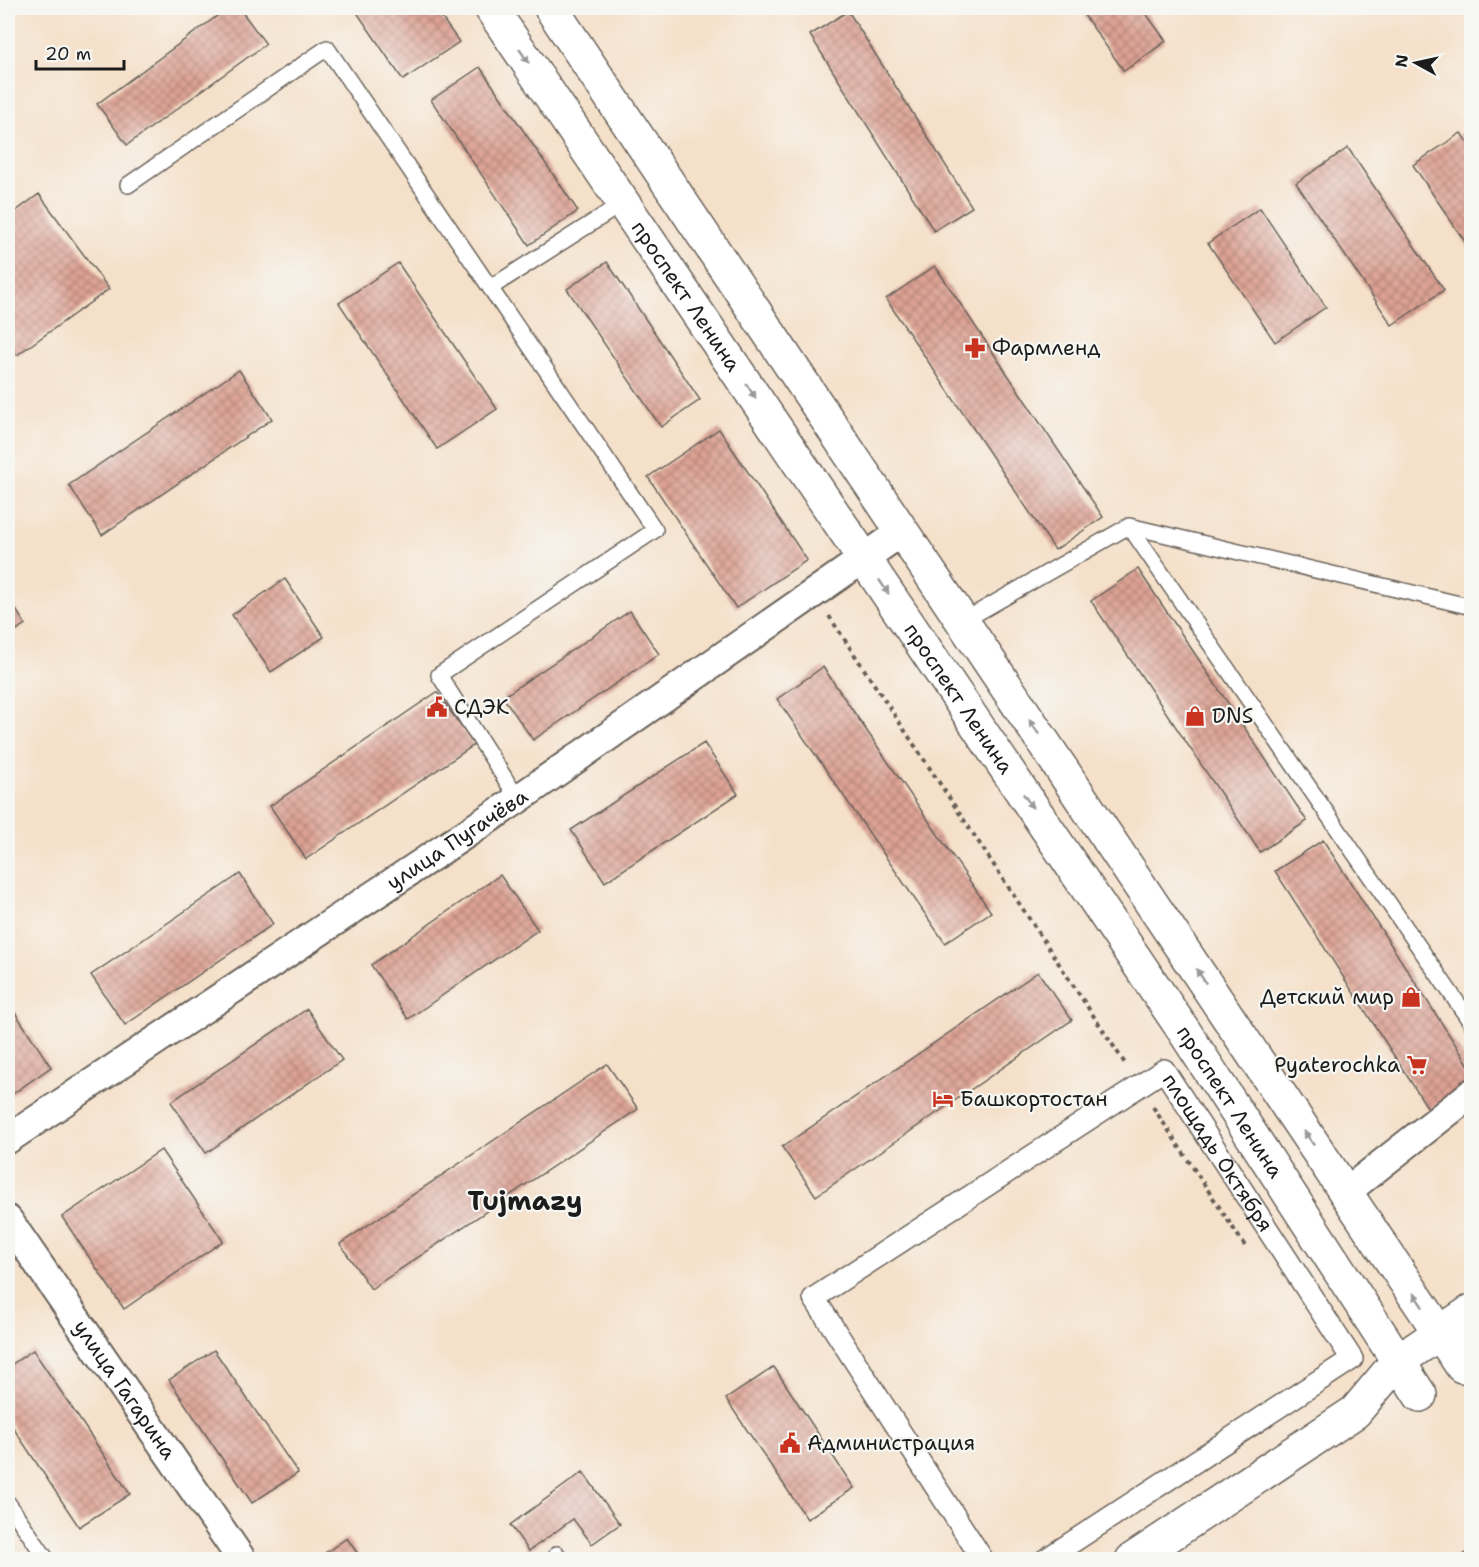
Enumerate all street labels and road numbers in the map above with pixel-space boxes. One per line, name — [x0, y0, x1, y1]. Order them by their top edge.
street label: проспект Ленина — [625, 215, 747, 377]
street label: проспект Ленина — [898, 617, 1020, 779]
street label: улица Пугачёва — [381, 782, 534, 897]
street label: проспект Ленина — [1170, 1020, 1290, 1184]
street label: площадь Октября — [1156, 1068, 1280, 1237]
street label: улица Гагарина — [67, 1314, 183, 1465]

